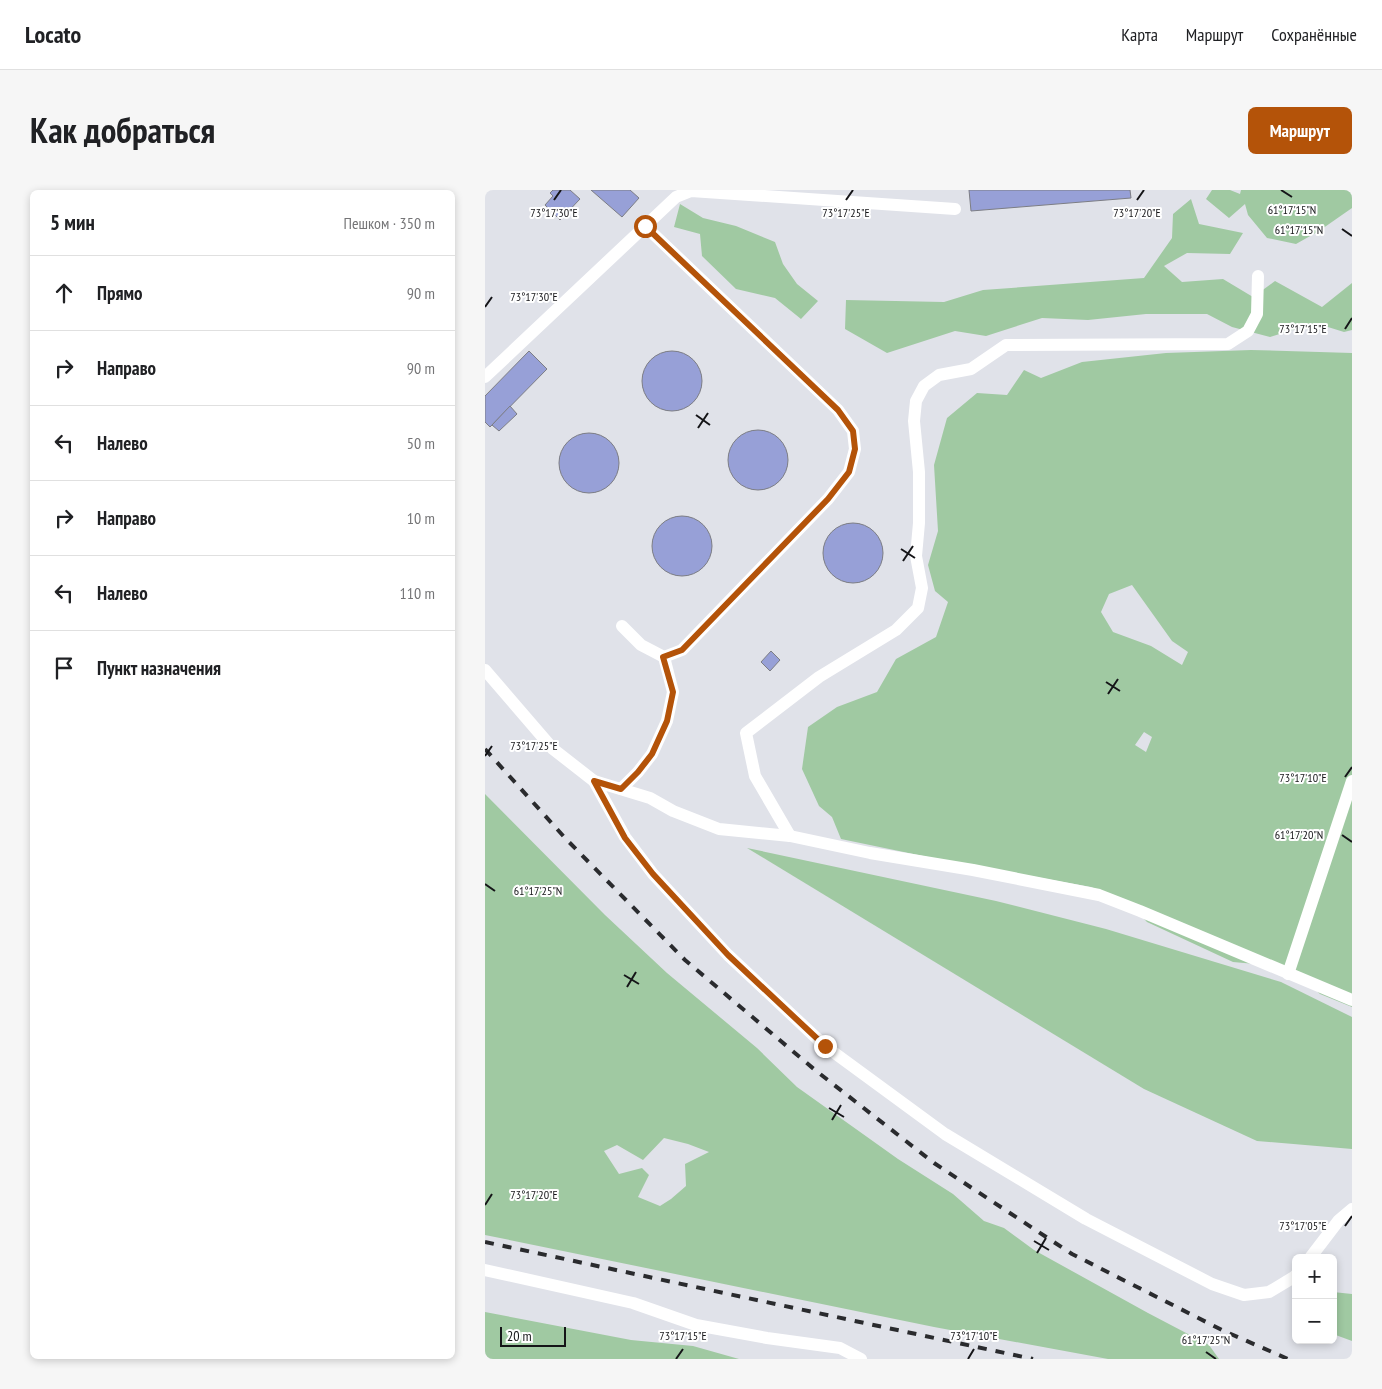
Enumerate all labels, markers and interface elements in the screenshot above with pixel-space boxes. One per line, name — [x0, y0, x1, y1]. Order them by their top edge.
text: Locato — [25, 19, 81, 50]
text: Карта — [1121, 23, 1158, 46]
text: Маршрут — [1186, 23, 1243, 46]
text: Сохранённые — [1271, 23, 1357, 46]
text: Как добраться — [30, 107, 215, 153]
button: Маршрут — [1248, 107, 1352, 154]
text: 61°17'15"N — [1268, 202, 1316, 217]
text: 73°17'30"E — [530, 205, 578, 220]
text: 73°17'25"E — [822, 205, 870, 220]
text: 73°17'20"E — [1113, 205, 1161, 220]
text: 5 мин — [50, 209, 95, 236]
text: Пешком · 350 m — [344, 213, 435, 233]
route start — [634, 215, 657, 238]
text: 61°17'15"N — [1275, 222, 1323, 237]
icon: ahead — [50, 279, 78, 307]
text: Прямо — [97, 281, 142, 305]
text: 90 m — [407, 283, 435, 303]
text: 73°17'30"E — [510, 289, 558, 304]
text: 73°17'15"E — [1279, 321, 1327, 336]
icon: right — [50, 354, 78, 382]
text: Направо — [97, 356, 156, 380]
text: 90 m — [407, 358, 435, 378]
icon: left — [50, 429, 78, 457]
text: Налево — [97, 431, 148, 455]
text: 50 m — [407, 433, 435, 453]
icon: right — [50, 504, 78, 532]
text: Направо — [97, 506, 156, 530]
text: 10 m — [407, 508, 435, 528]
icon: left — [50, 579, 78, 607]
text: Налево — [97, 581, 148, 605]
text: 110 m — [400, 583, 435, 603]
icon: arrive — [50, 654, 78, 682]
text: Пункт назначения — [97, 656, 221, 680]
text: 73°17'25"E — [510, 738, 558, 753]
text: 73°17'10"E — [1279, 770, 1327, 785]
text: 61°17'20"N — [1275, 827, 1323, 842]
text: 61°17'25"N — [514, 883, 562, 898]
route end — [814, 1035, 837, 1058]
text: 73°17'20"E — [510, 1187, 558, 1202]
text: 73°17'05"E — [1279, 1218, 1327, 1233]
map controls — [1292, 1254, 1337, 1344]
button: + — [1292, 1254, 1337, 1299]
button: − — [1292, 1299, 1337, 1344]
scale bar — [500, 1324, 566, 1347]
text: 20 m — [507, 1327, 532, 1345]
text: 73°17'15"E — [659, 1328, 707, 1343]
text: 73°17'10"E — [950, 1328, 998, 1343]
text: 61°17'25"N — [1182, 1332, 1230, 1347]

